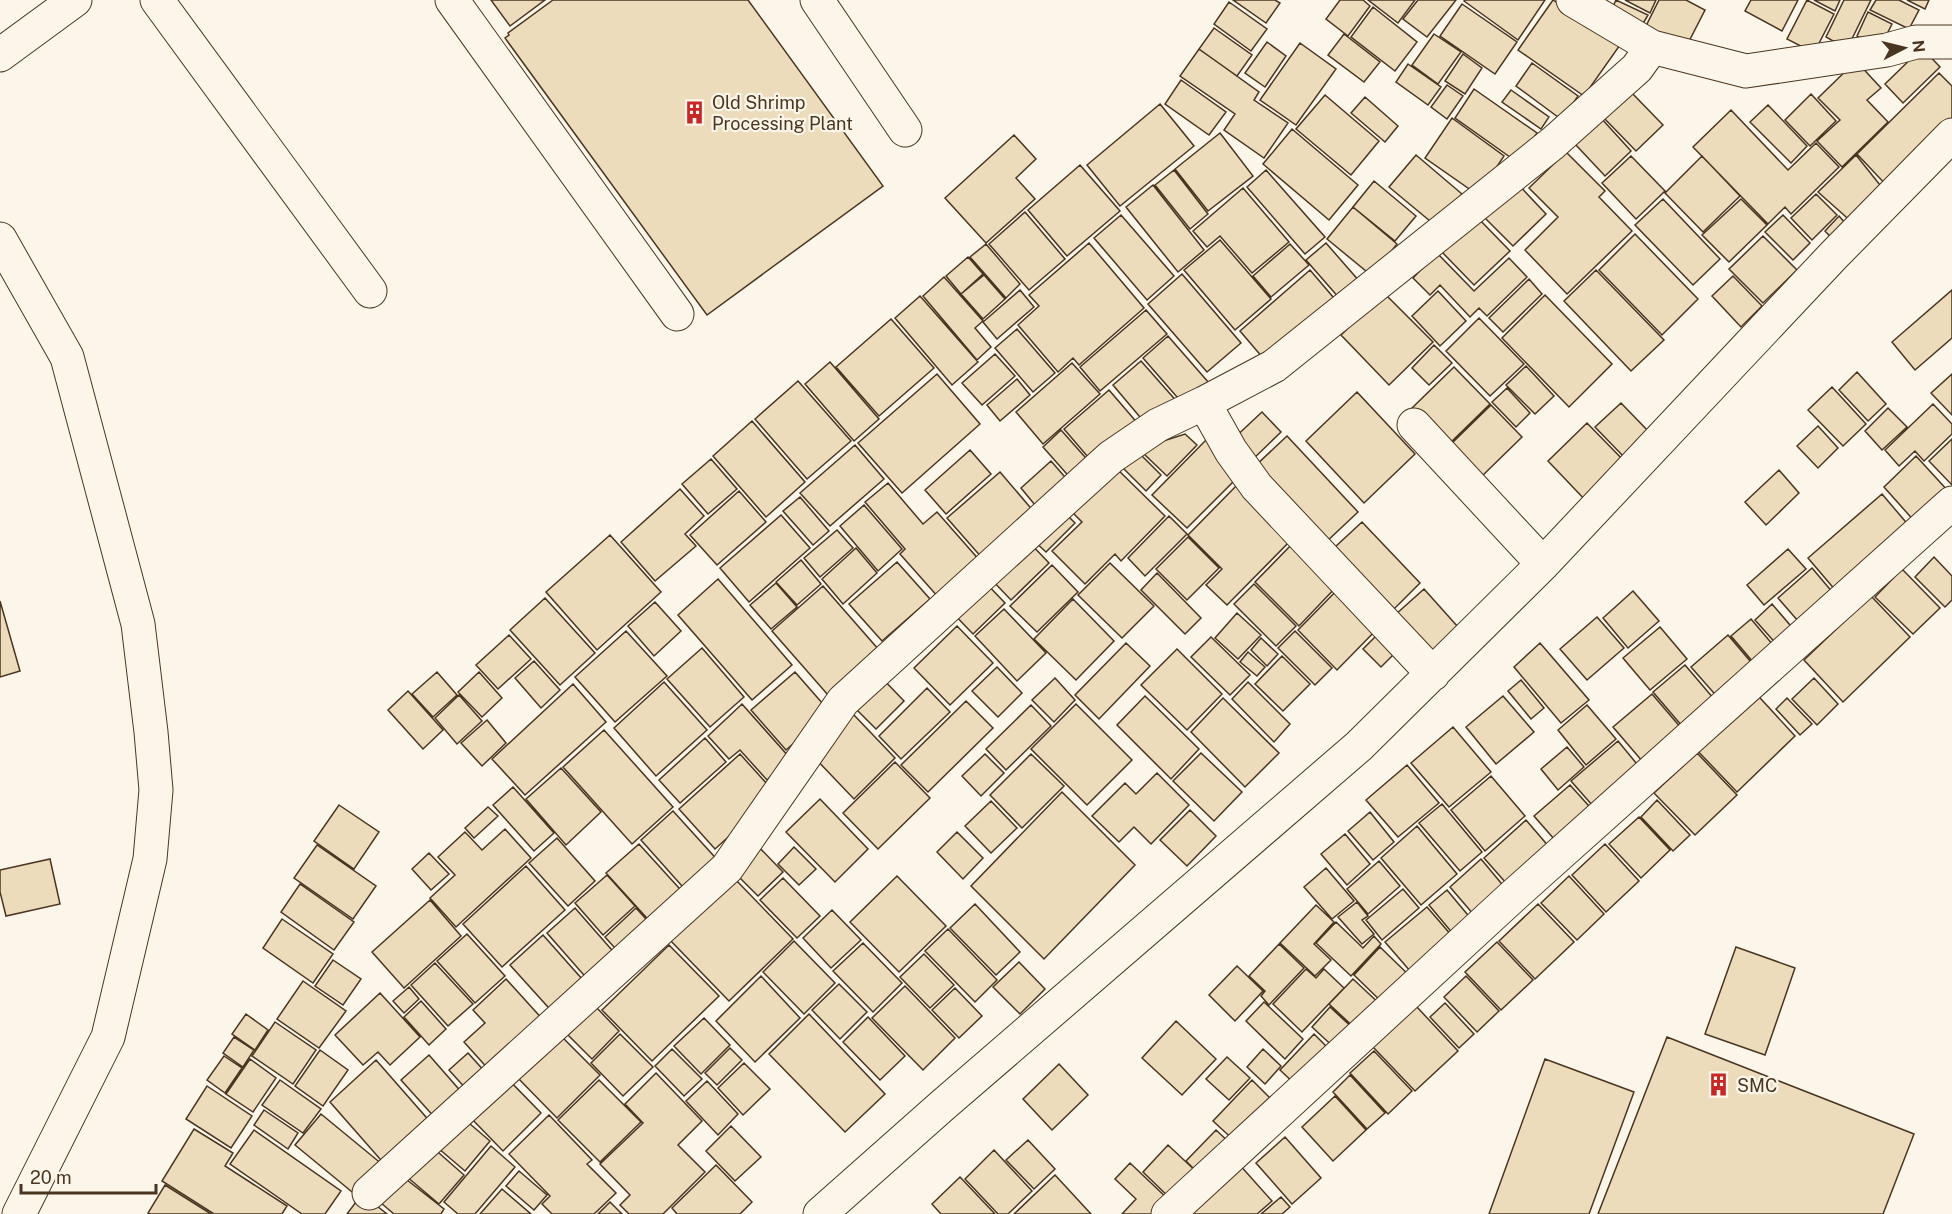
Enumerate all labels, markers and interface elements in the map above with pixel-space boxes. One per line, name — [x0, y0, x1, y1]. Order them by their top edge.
north arrow — [1874, 18, 1934, 78]
text: N — [1908, 39, 1929, 54]
place label: Old Shrimp Processing Plant — [712, 92, 853, 134]
building icon: Old Shrimp Processing Plant — [681, 99, 707, 125]
building icon: SMC — [1706, 1072, 1732, 1098]
place label: SMC — [1737, 1075, 1777, 1096]
scale bar — [21, 1157, 156, 1195]
text: 20 m — [30, 1167, 72, 1188]

